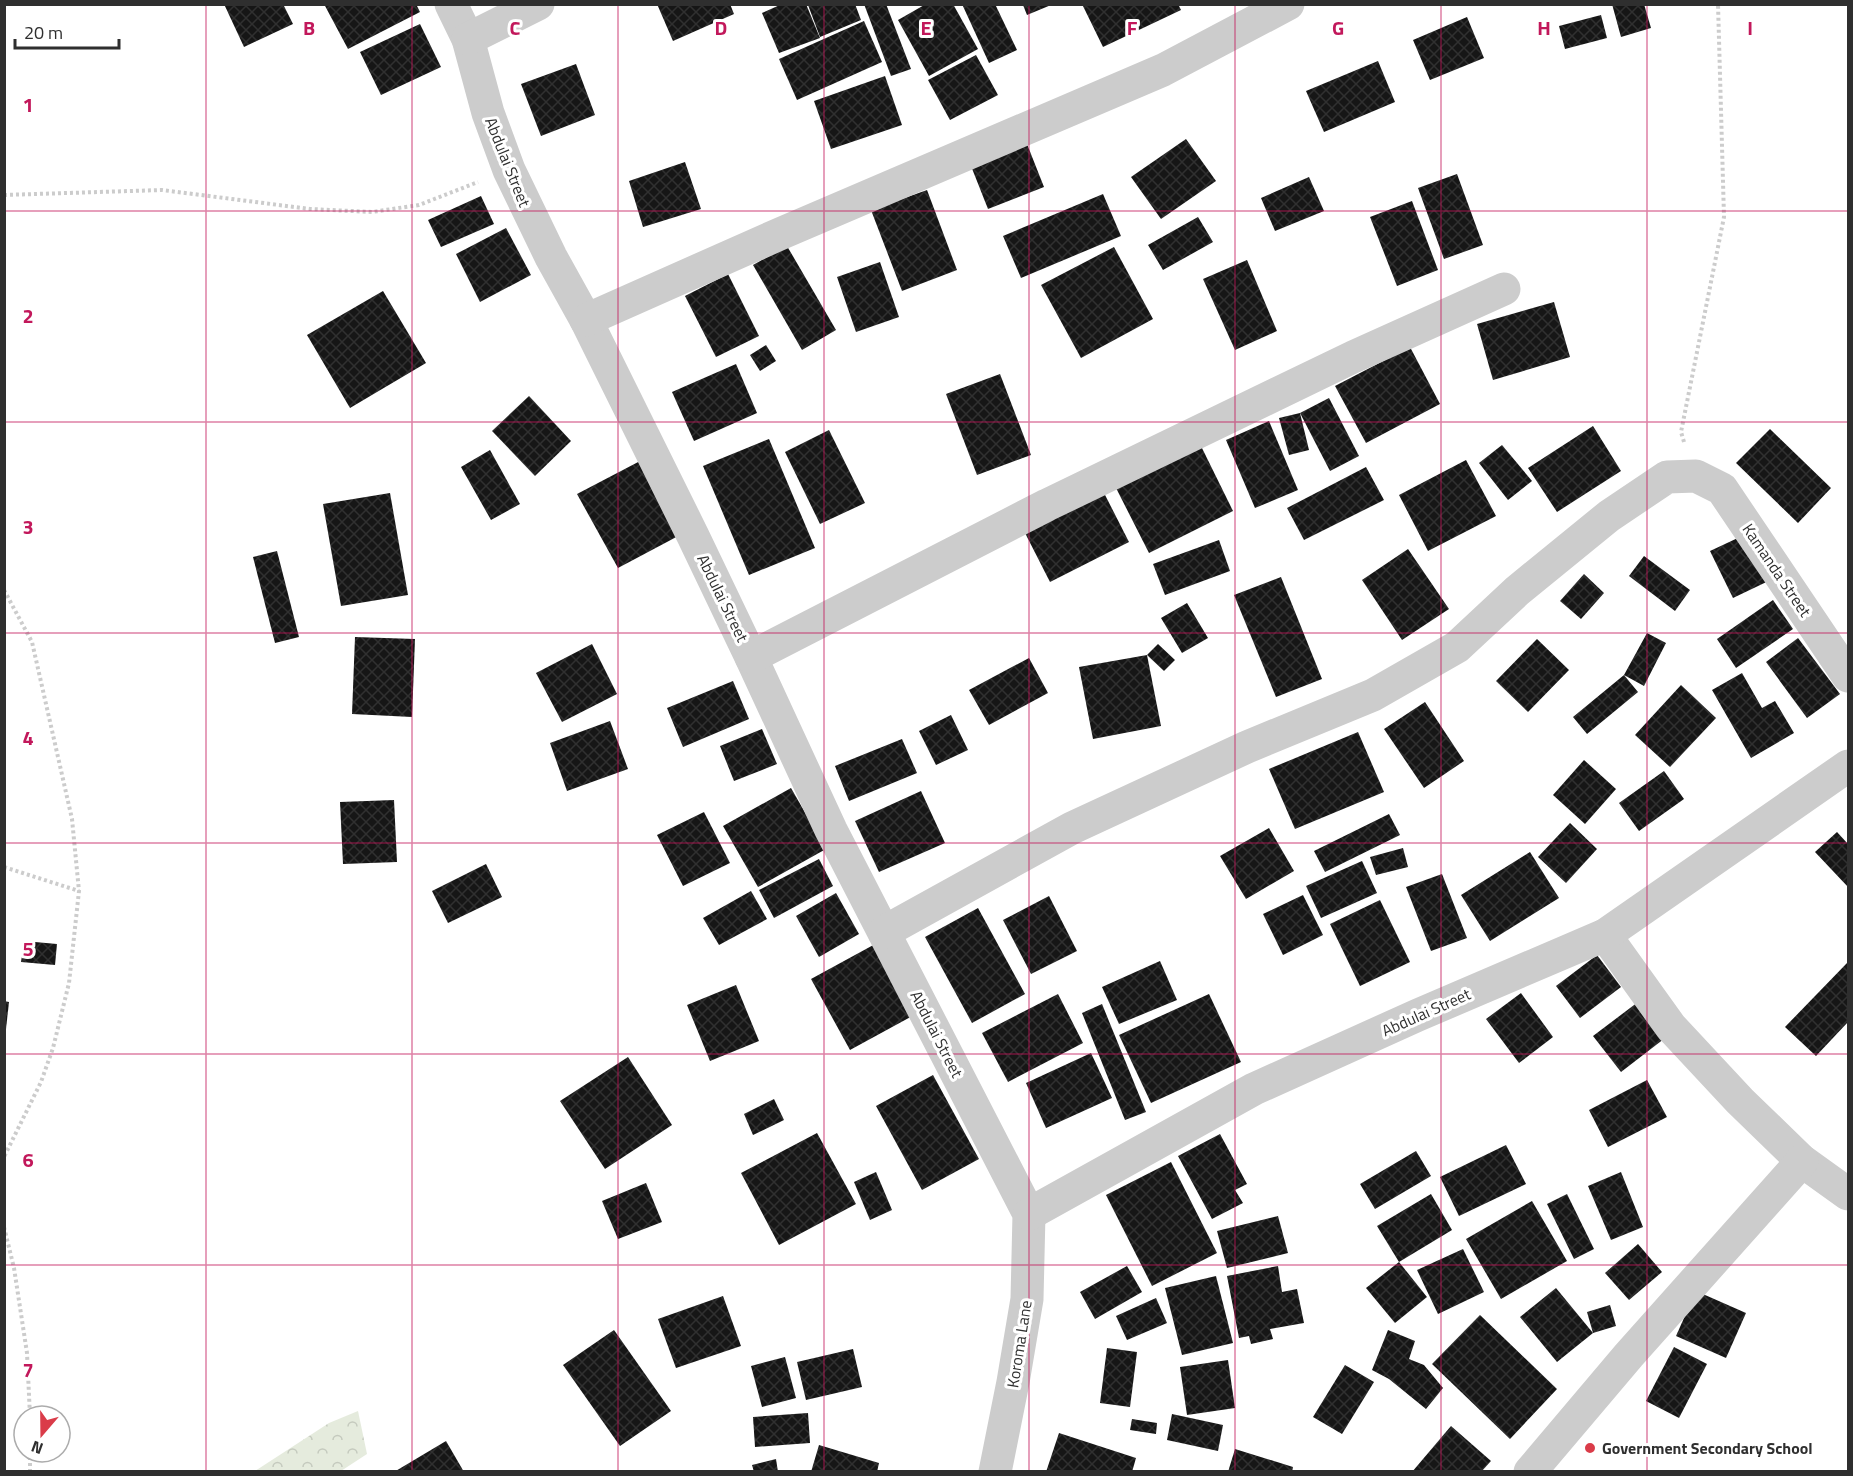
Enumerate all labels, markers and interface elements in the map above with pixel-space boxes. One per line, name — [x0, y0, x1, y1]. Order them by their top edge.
scale bar — [15, 12, 118, 50]
text: B — [303, 12, 315, 43]
text: C — [510, 12, 521, 43]
text: D — [715, 12, 727, 43]
text: E — [920, 12, 932, 43]
text: F — [1127, 12, 1138, 43]
text: G — [1332, 12, 1344, 43]
text: H — [1537, 12, 1551, 43]
text: I — [1747, 12, 1753, 43]
text: 20 m — [24, 19, 63, 46]
text: 1 — [22, 89, 34, 120]
street label: Abdulai Street — [479, 114, 537, 211]
text: 2 — [22, 300, 34, 331]
text: 3 — [22, 511, 34, 542]
street label: Kamanda Street — [1737, 518, 1817, 622]
street label: Abdulai Street — [691, 550, 755, 646]
text: 4 — [22, 722, 34, 753]
text: 5 — [22, 933, 34, 964]
street label: Abdulai Street — [1378, 982, 1475, 1042]
street label: Abdulai Street — [905, 986, 969, 1082]
text: 6 — [22, 1144, 34, 1175]
street label: Koroma Lane — [1000, 1298, 1038, 1390]
text: 7 — [22, 1354, 34, 1385]
north arrow — [12, 1404, 72, 1464]
text: N — [28, 1435, 46, 1461]
place label: Government Secondary School — [1602, 1436, 1813, 1460]
marker: Government Secondary School — [1583, 1441, 1597, 1455]

